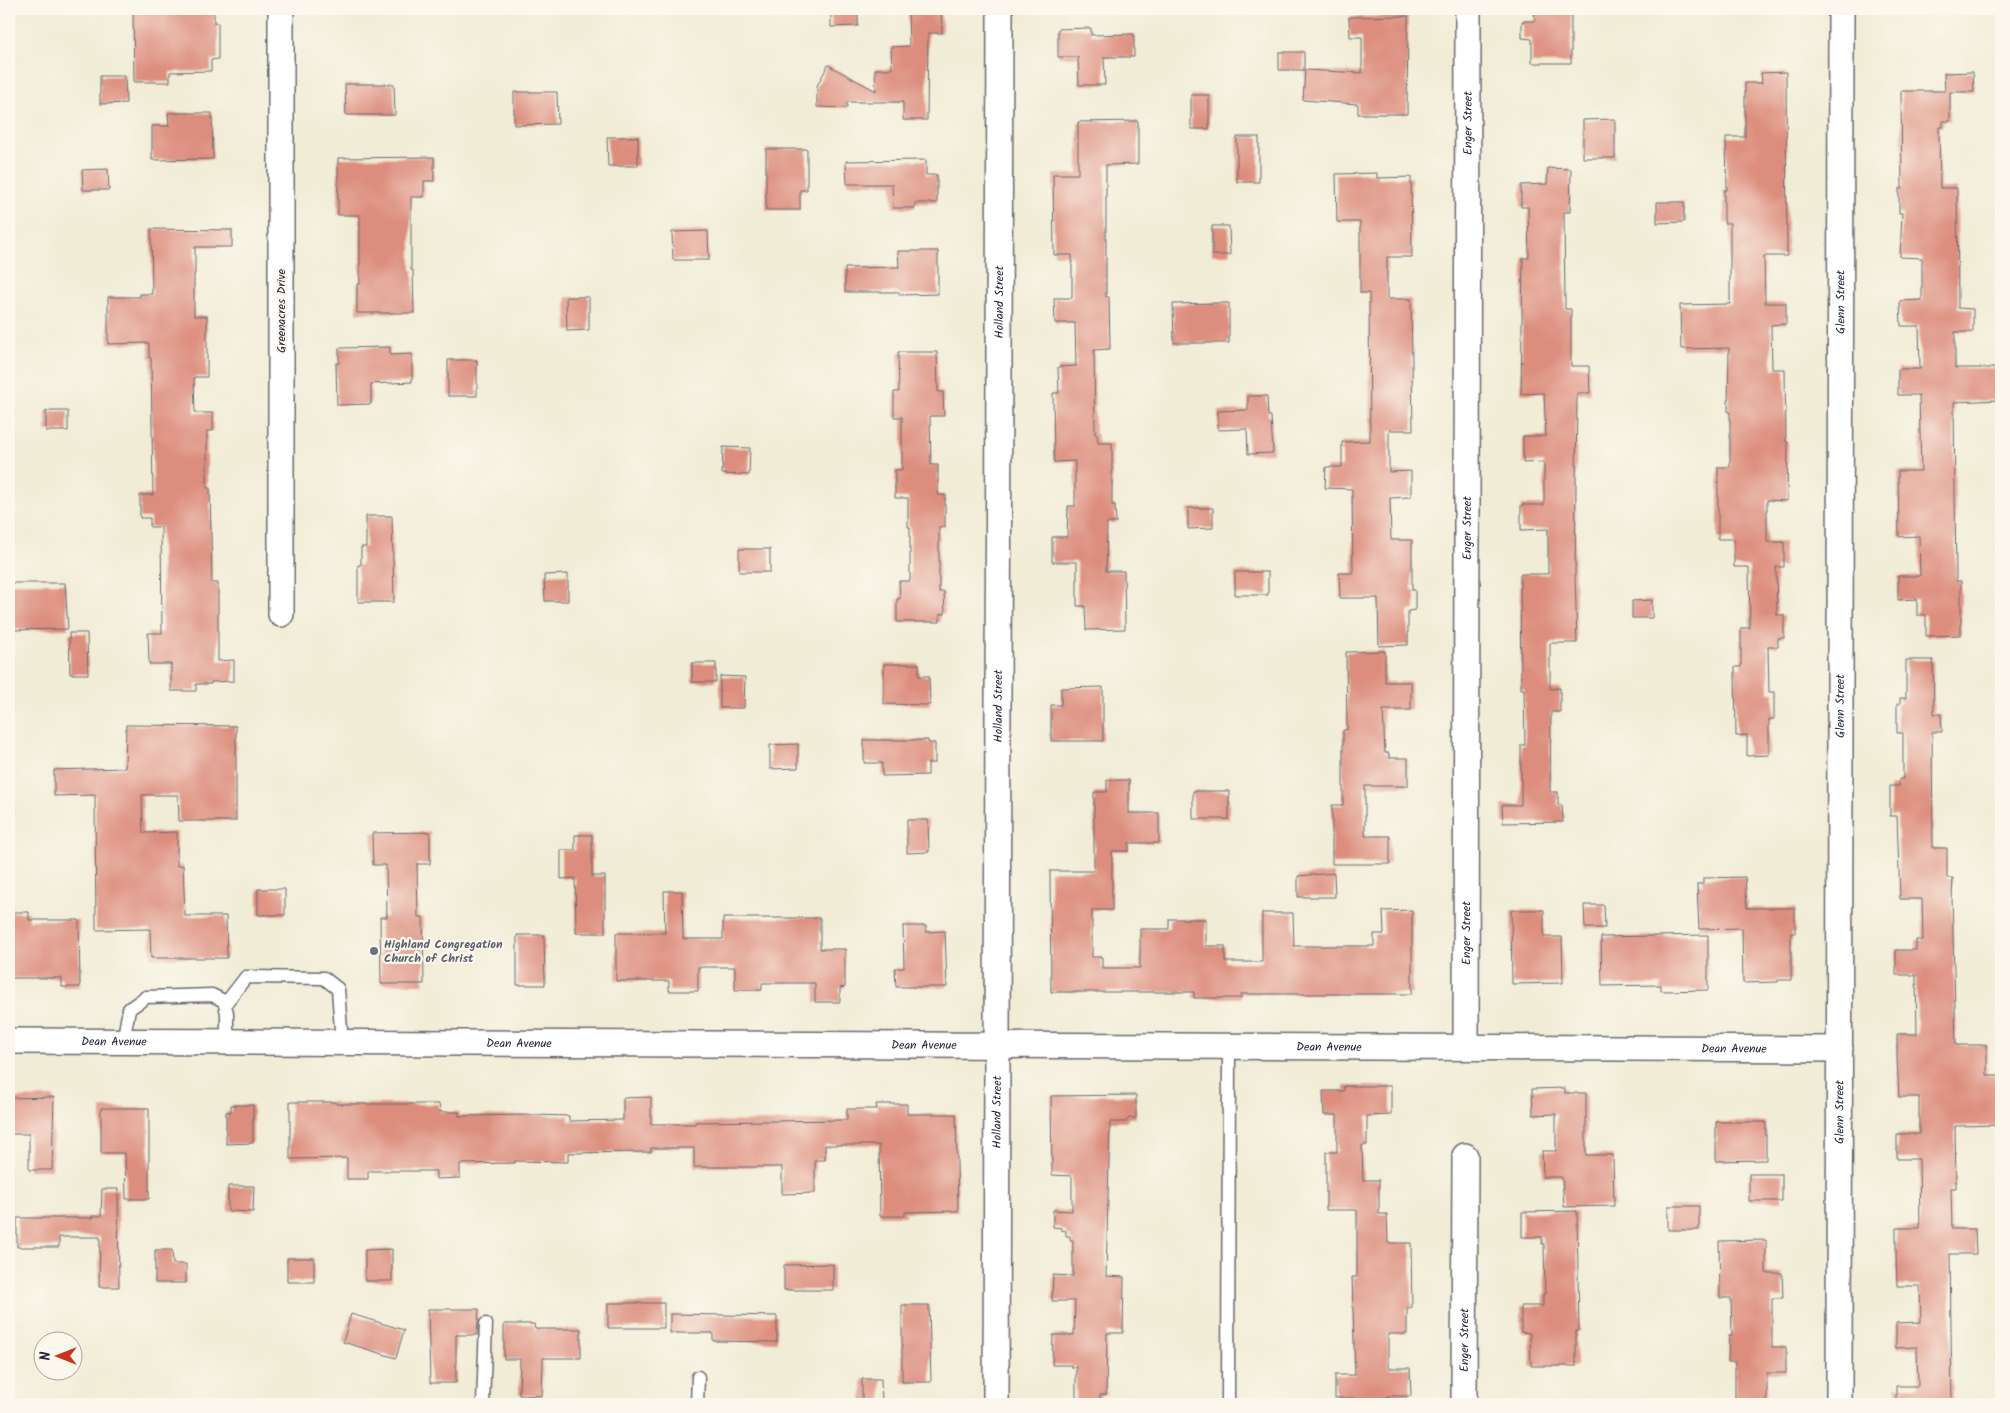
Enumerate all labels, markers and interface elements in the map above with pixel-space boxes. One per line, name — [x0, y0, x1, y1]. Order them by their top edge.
street label: Enger Street — [1458, 91, 1477, 155]
street label: Holland Street — [990, 265, 1009, 338]
street label: Greenacres Drive — [272, 269, 291, 353]
street label: Glenn Street — [1831, 270, 1850, 334]
street label: Enger Street — [1457, 496, 1477, 560]
street label: Holland Street — [988, 669, 1008, 742]
street label: Glenn Street — [1830, 674, 1850, 738]
street label: Enger Street — [1457, 901, 1476, 965]
place label: Highland Congregation Church of Christ — [384, 935, 503, 968]
marker: Highland Congregation Church of Christ — [368, 945, 380, 957]
street label: Dean Avenue — [81, 1032, 147, 1051]
street label: Dean Avenue — [486, 1034, 552, 1053]
street label: Dean Avenue — [891, 1035, 957, 1055]
street label: Dean Avenue — [1296, 1037, 1362, 1056]
street label: Dean Avenue — [1701, 1039, 1767, 1058]
street label: Holland Street — [987, 1075, 1006, 1148]
street label: Glenn Street — [1830, 1080, 1849, 1144]
street label: Enger Street — [1455, 1308, 1474, 1372]
north arrow — [32, 1330, 82, 1380]
text: N — [35, 1351, 57, 1360]

